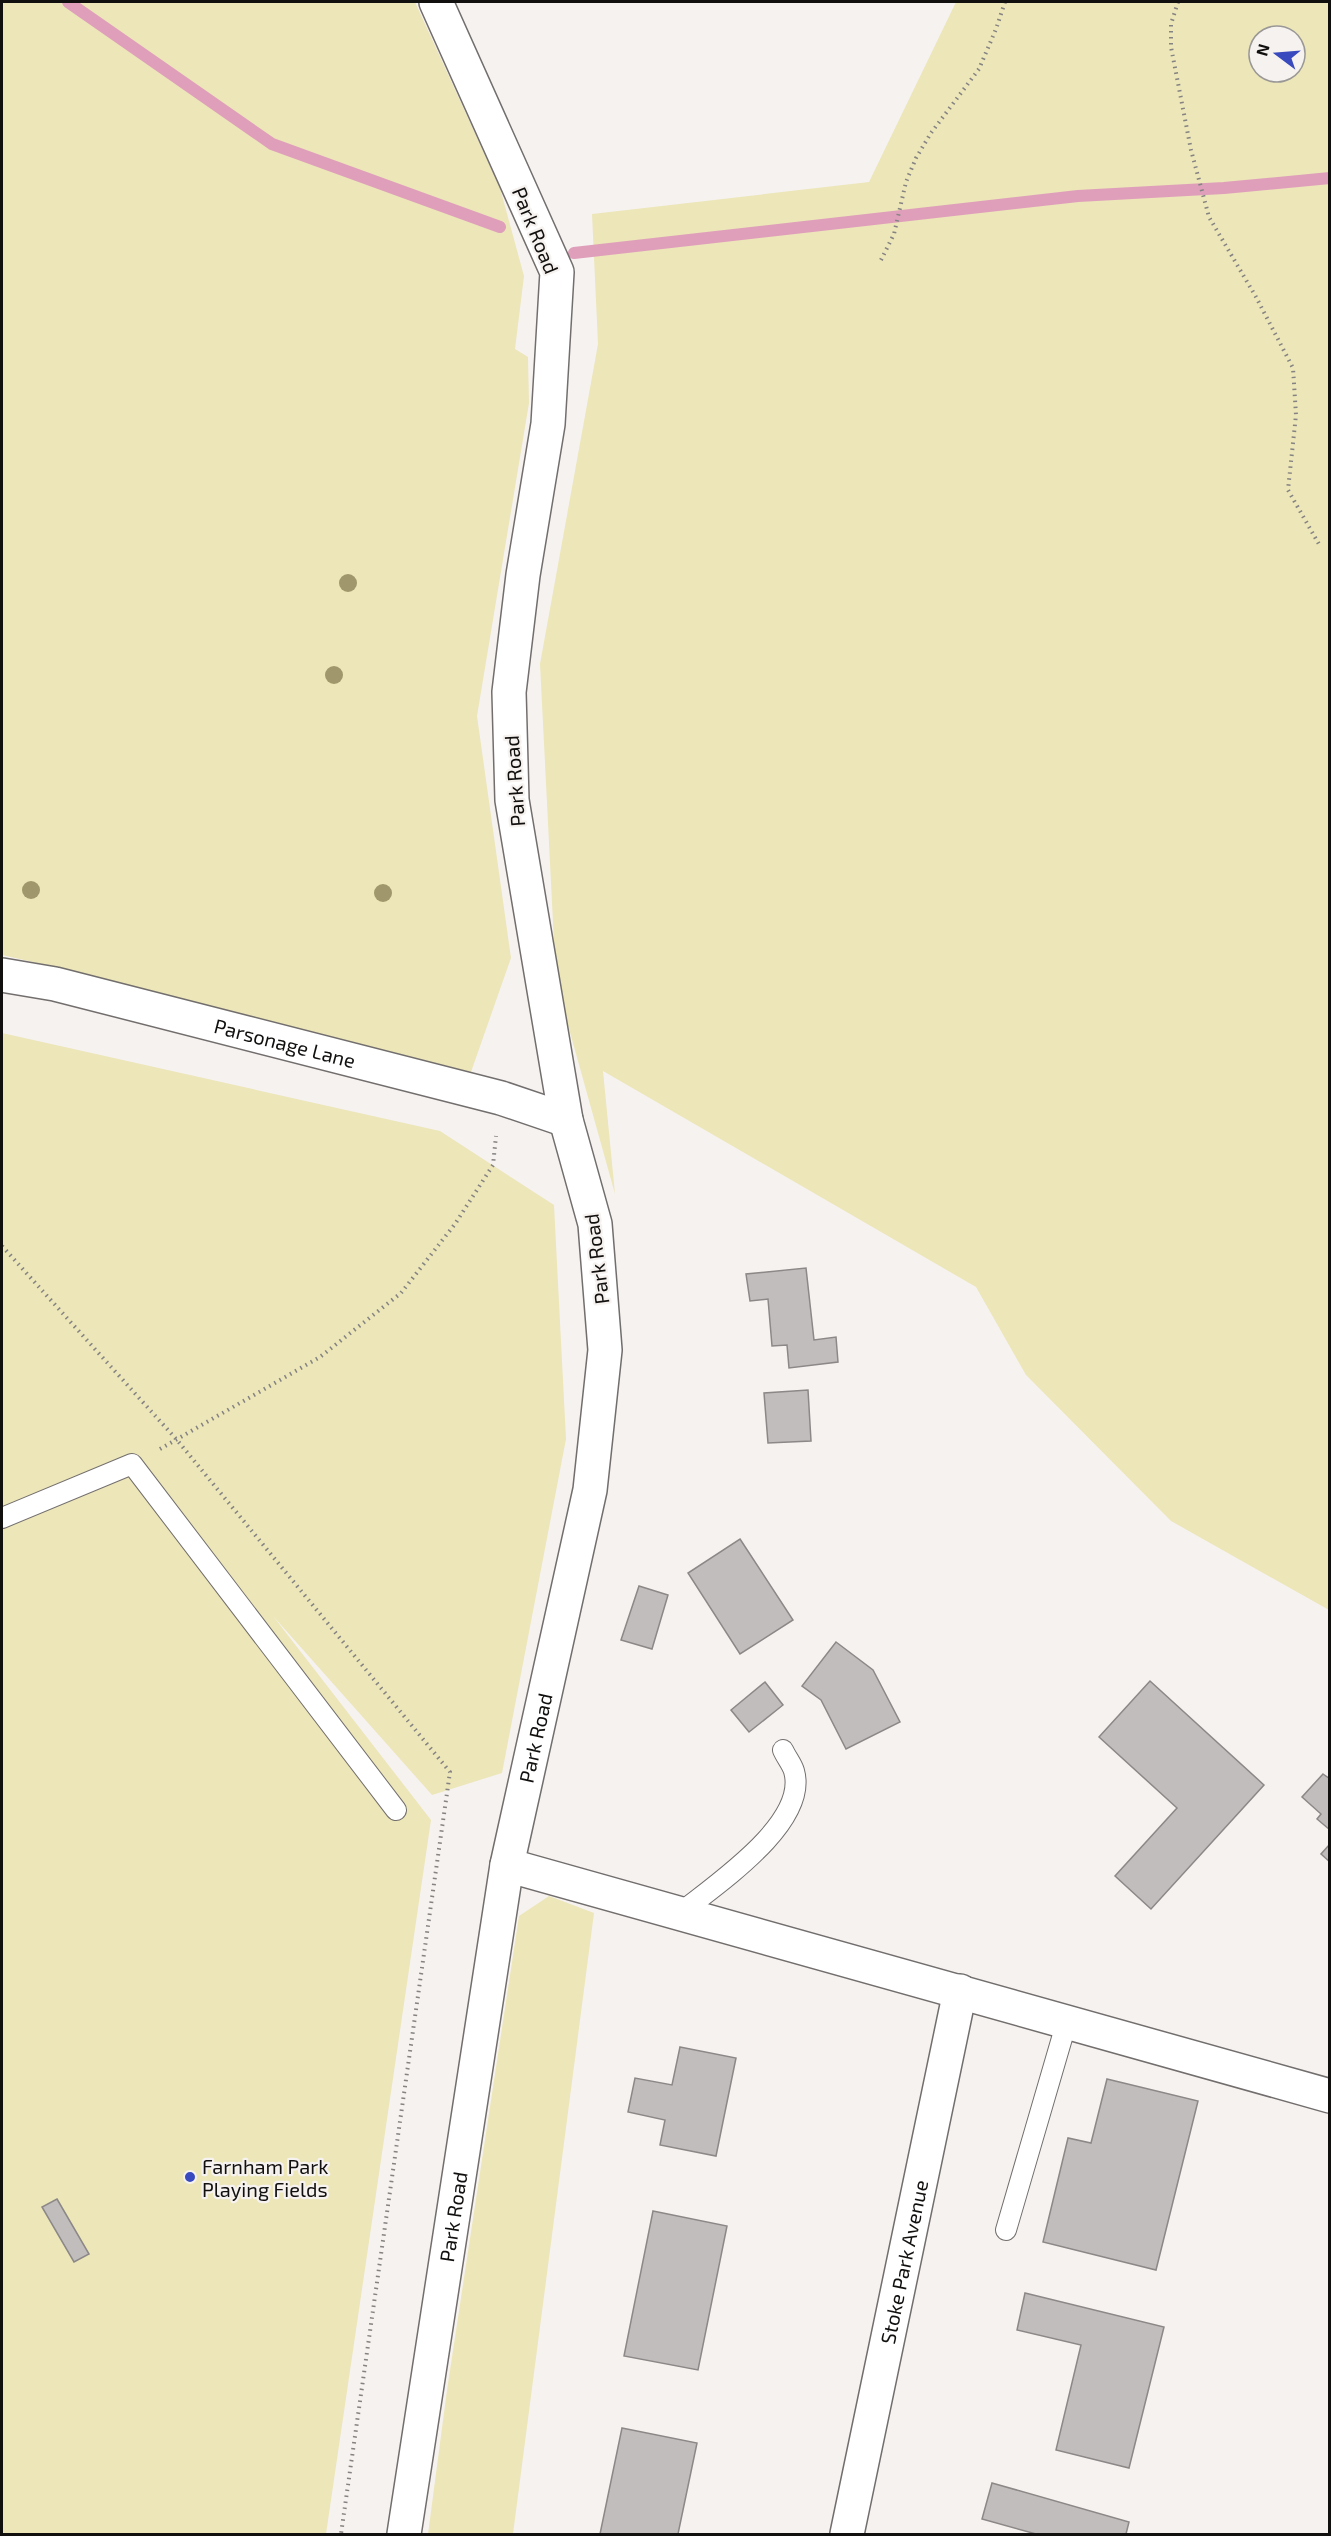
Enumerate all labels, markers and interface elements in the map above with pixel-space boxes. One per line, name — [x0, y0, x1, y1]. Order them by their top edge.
north arrow — [1247, 24, 1307, 84]
text: N — [1251, 42, 1273, 58]
street label: Park Road — [508, 183, 564, 277]
street label: Park Road — [499, 735, 529, 827]
street label: Parsonage Lane — [212, 1013, 358, 1072]
street label: Park Road — [579, 1212, 613, 1306]
street label: Park Road — [514, 1691, 557, 1785]
place label: Farnham Park Playing Fields — [202, 2154, 328, 2201]
marker: Farnham Park Playing Fields — [183, 2170, 197, 2184]
street label: Park Road — [434, 2170, 472, 2264]
street label: Stoke Park Avenue — [875, 2178, 932, 2346]

